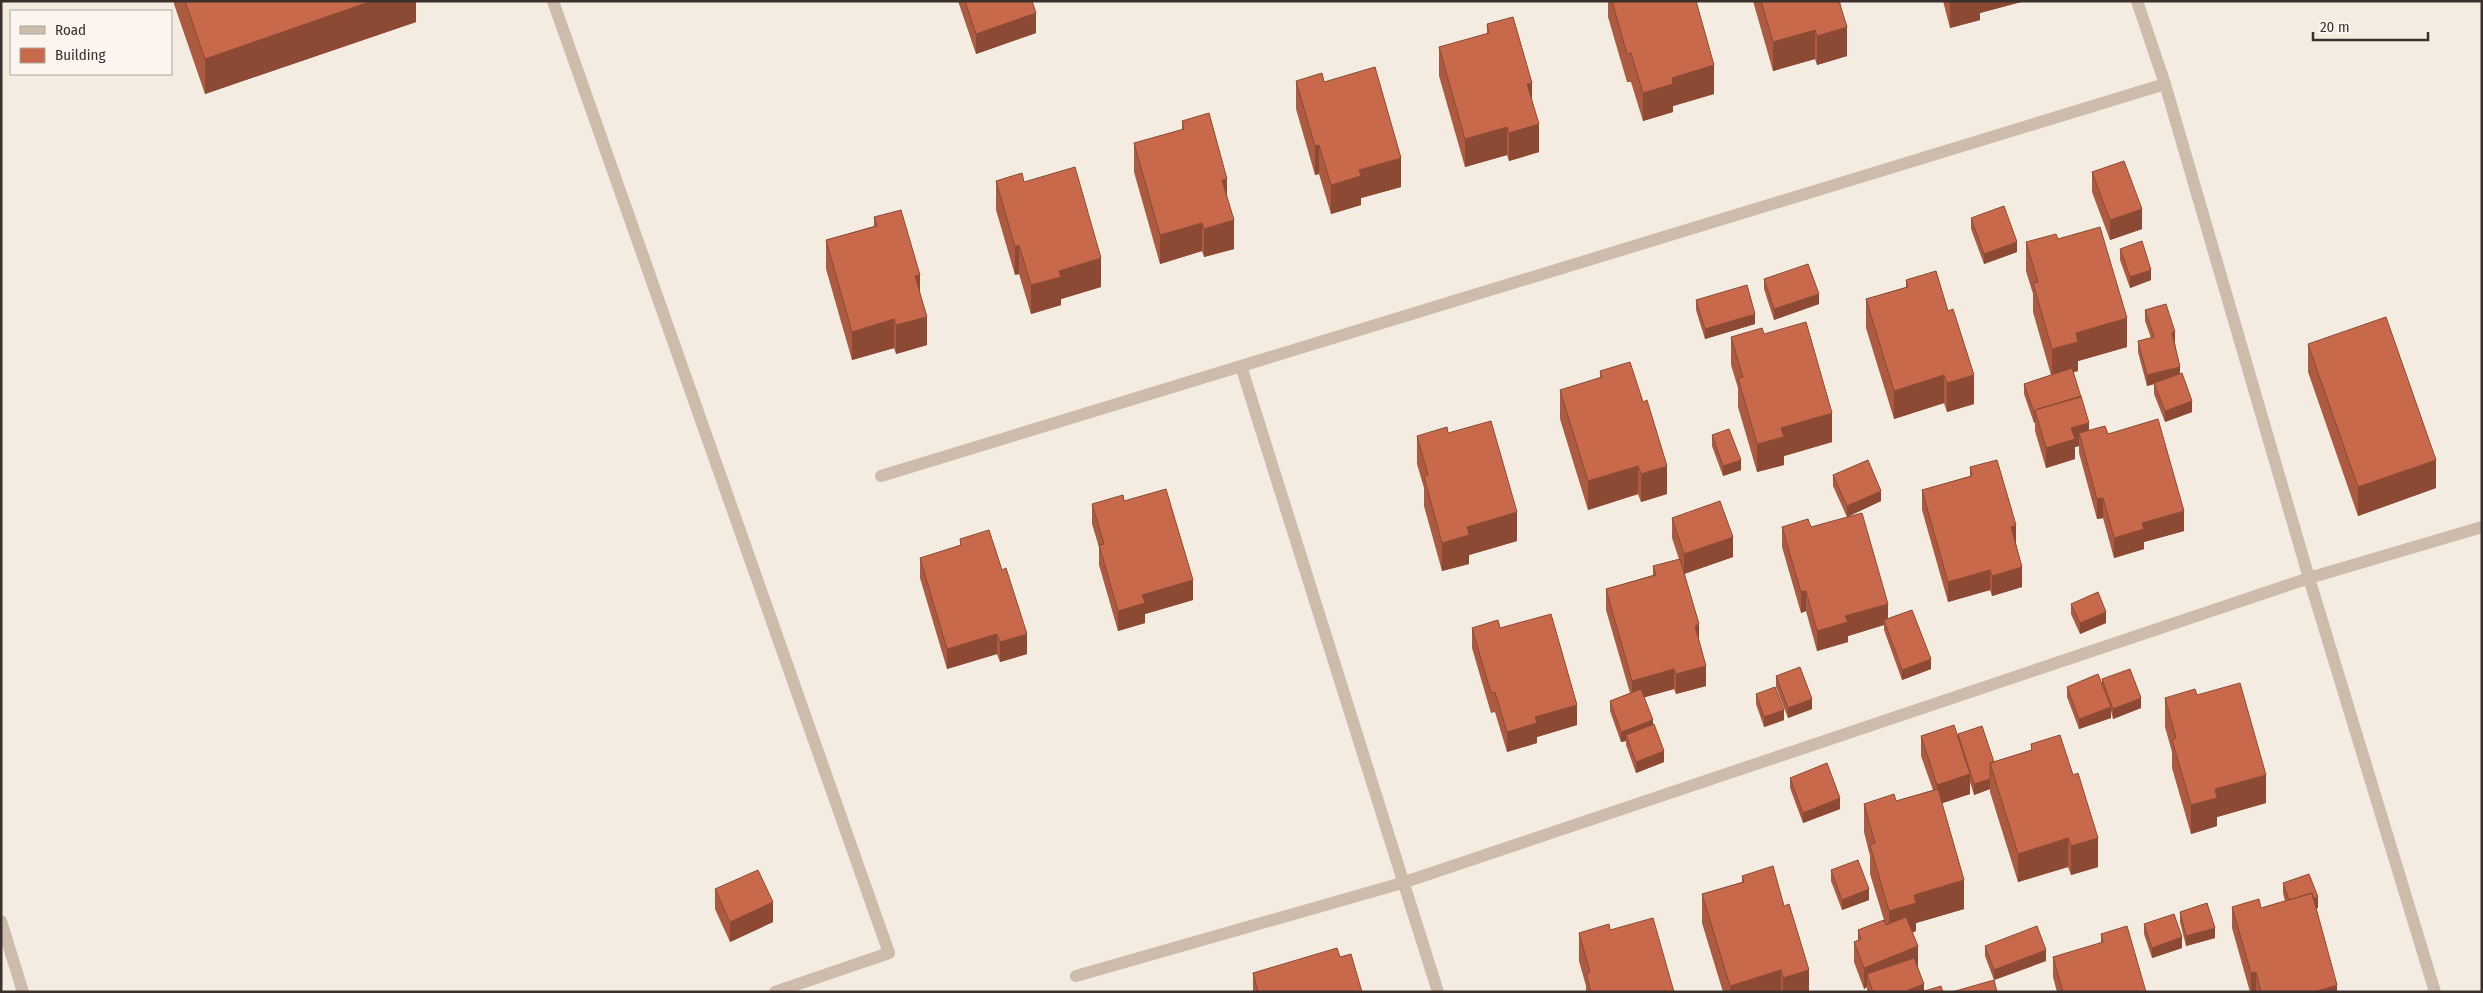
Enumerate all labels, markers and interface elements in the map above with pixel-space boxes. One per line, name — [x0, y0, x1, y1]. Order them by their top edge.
legend — [10, 10, 172, 75]
scale bar — [2313, 10, 2428, 42]
text: 20 m — [2320, 18, 2350, 36]
text: Road — [55, 21, 86, 39]
text: Building — [55, 46, 106, 64]

